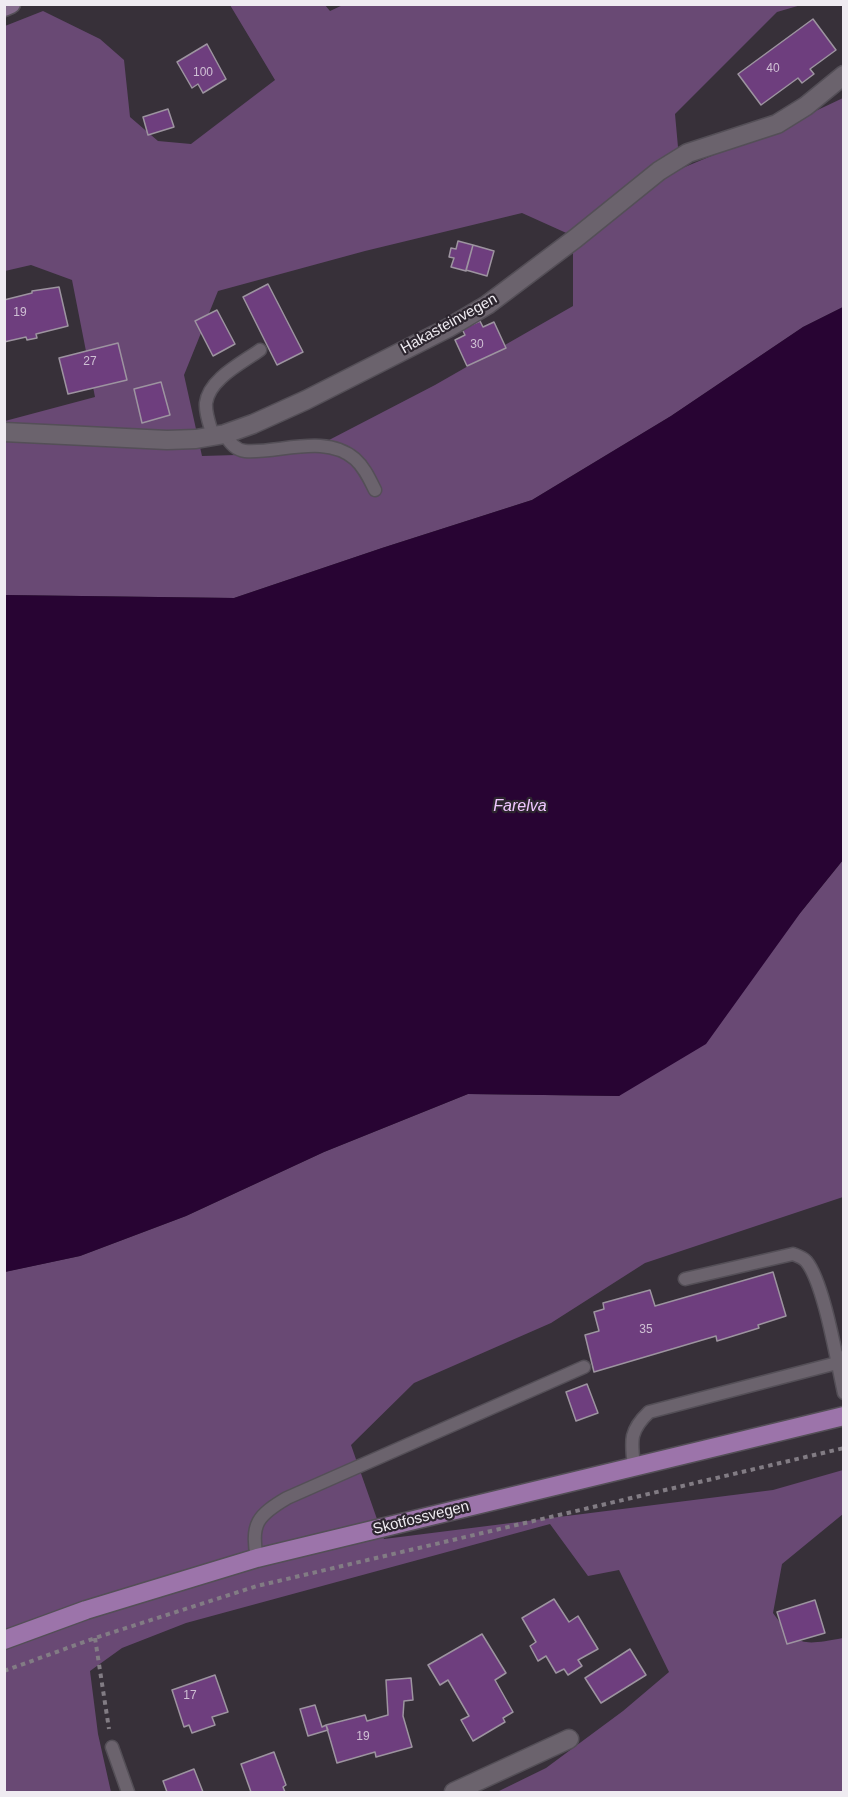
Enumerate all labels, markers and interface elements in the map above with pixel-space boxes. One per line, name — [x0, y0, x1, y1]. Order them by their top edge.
house number: 40 — [766, 62, 780, 76]
house number: 100 — [193, 66, 213, 80]
street label: Hakasteinvegen — [398, 290, 500, 358]
house number: 19 — [13, 306, 27, 320]
house number: 30 — [470, 338, 484, 352]
house number: 27 — [83, 355, 97, 369]
water label: Farelva — [493, 797, 547, 817]
house number: 35 — [639, 1323, 653, 1337]
street label: Skotfossvegen — [371, 1497, 471, 1539]
house number: 17 — [183, 1689, 197, 1703]
house number: 19 — [356, 1730, 370, 1744]

